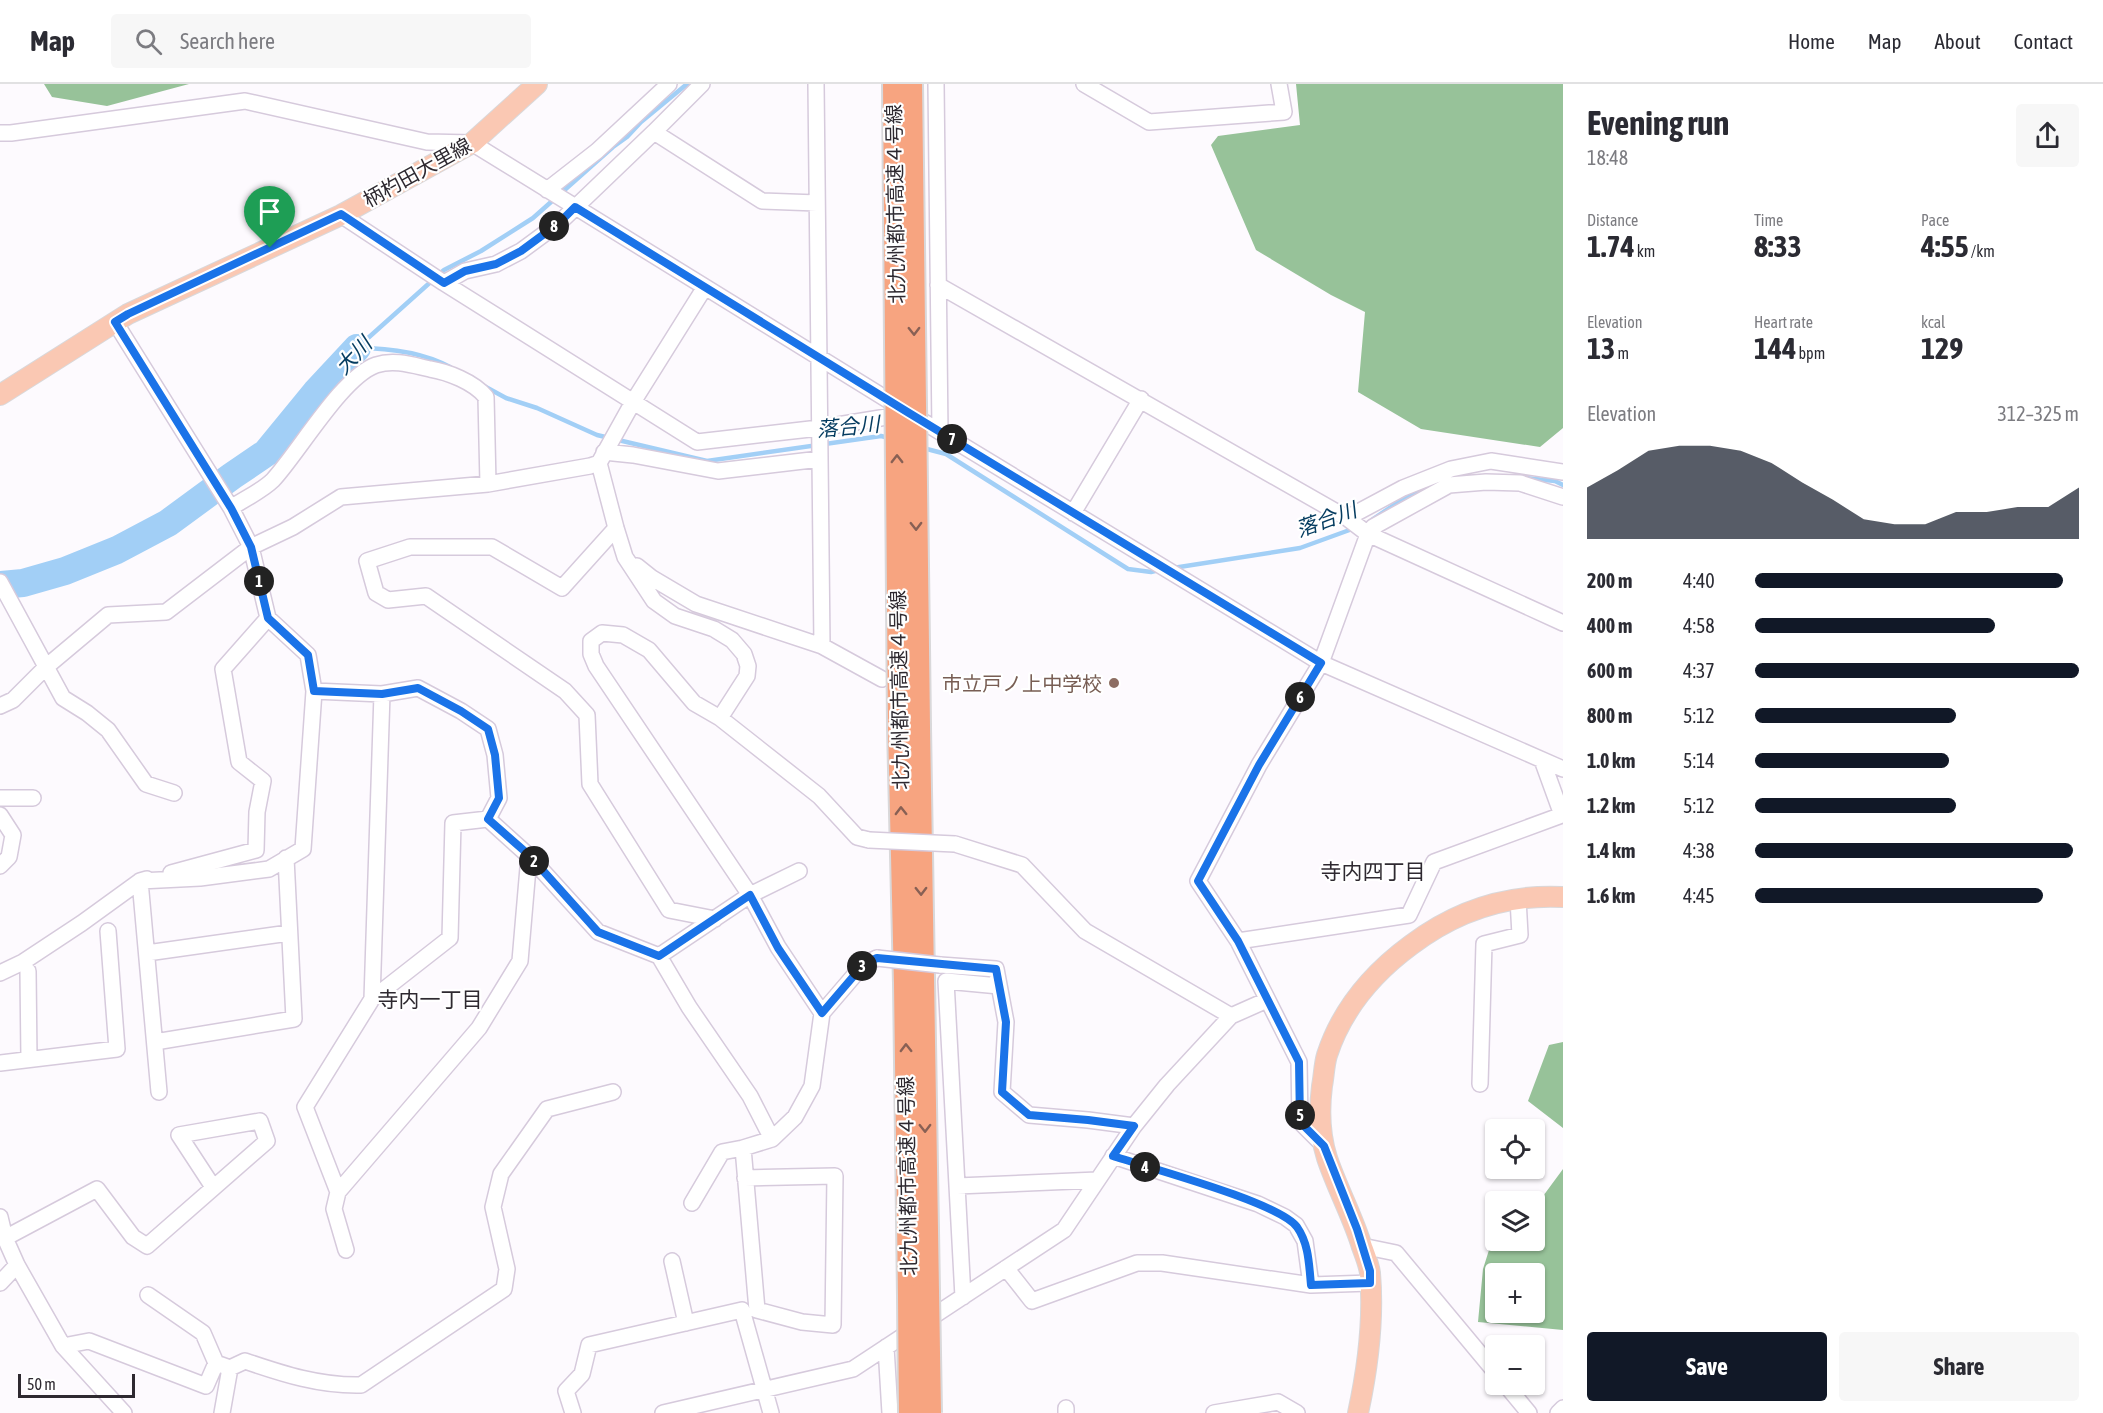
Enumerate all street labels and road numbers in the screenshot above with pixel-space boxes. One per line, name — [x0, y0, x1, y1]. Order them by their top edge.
street label: 北九州都市高速４号線 — [882, 104, 908, 304]
street label: 柄杓田大里線 — [359, 133, 475, 211]
street label: 北九州都市高速４号線 — [886, 590, 912, 790]
street label: 北九州都市高速４号線 — [894, 1076, 920, 1276]

